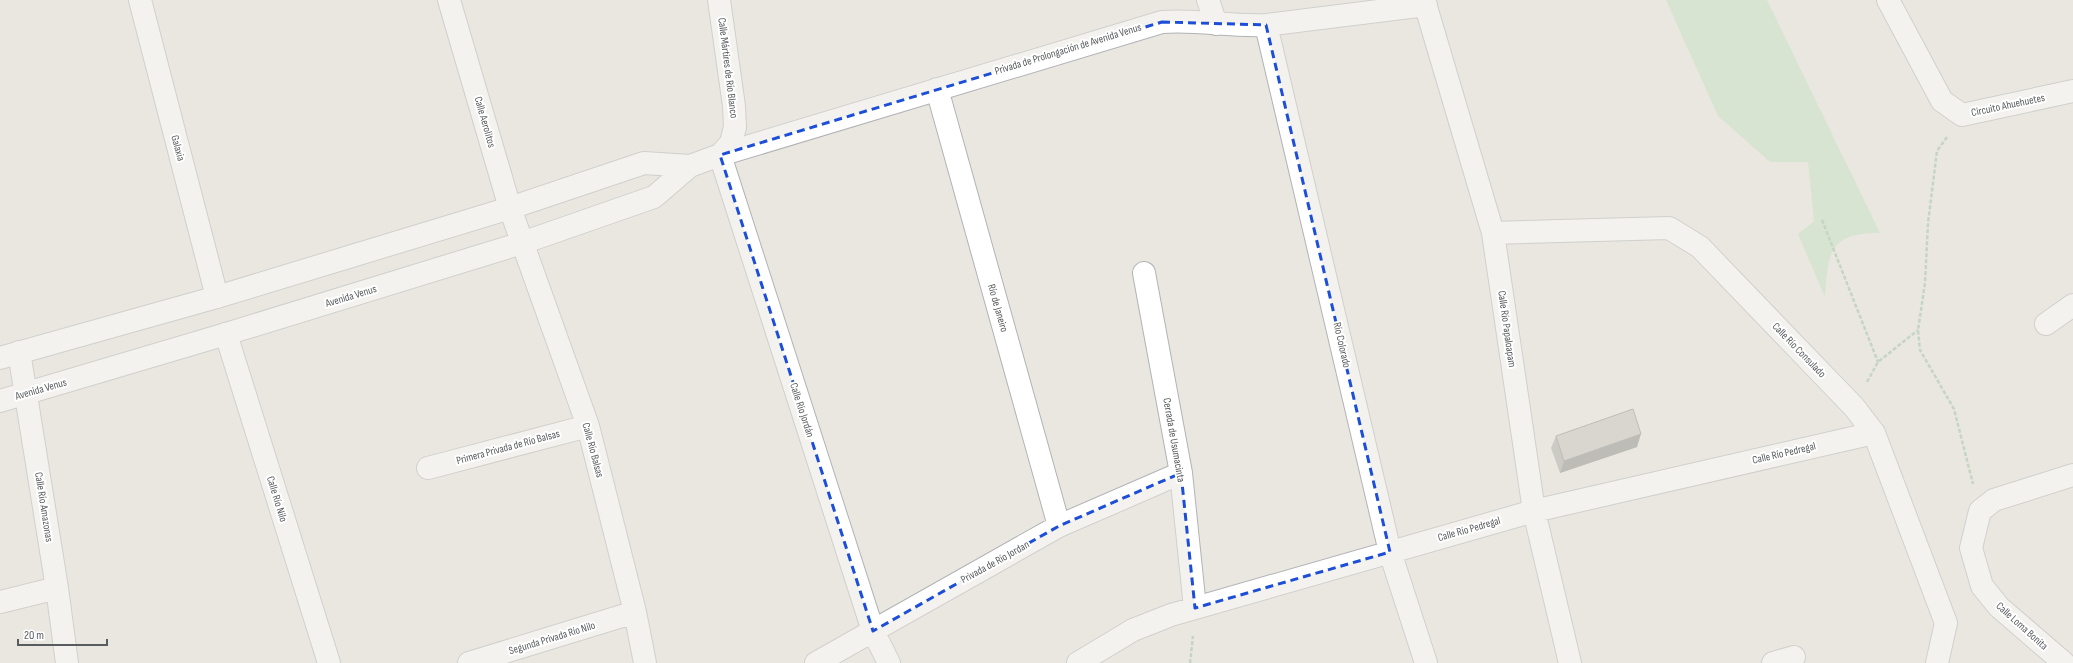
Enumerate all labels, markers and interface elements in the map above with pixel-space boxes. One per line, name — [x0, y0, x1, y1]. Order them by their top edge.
street label: Calle Mártires de Río Blanco — [715, 17, 741, 119]
street label: Privada de Prolongación de Avenida Venus — [993, 20, 1143, 78]
street label: Circuito Ahuehuetes — [1970, 91, 2046, 119]
street label: Calle Aerolitos — [472, 95, 499, 149]
street label: Galaxia — [168, 134, 188, 162]
street label: Avenida Venus — [323, 282, 378, 310]
street label: Río de Janeiro — [985, 282, 1011, 334]
street label: Calle Río Papaloapam — [1495, 290, 1519, 368]
street label: Calle Río Consulado — [1769, 320, 1829, 381]
street label: Río Colorado — [1330, 321, 1354, 369]
street label: Avenida Venus — [13, 375, 68, 403]
street label: Calle Río Jordán — [787, 381, 817, 439]
street label: Cerrada de Usumacinta — [1160, 397, 1188, 483]
street label: Calle Río Balsas — [579, 421, 607, 479]
street label: Primera Privada de Río Balsas — [455, 427, 561, 467]
street label: Calle Río Pedregal — [1751, 439, 1817, 467]
street label: Calle Río Amazonas — [32, 471, 56, 543]
street label: Calle Río Nilo — [264, 474, 290, 524]
street label: Calle Río Pedregal — [1436, 514, 1502, 544]
street label: Privada de Río Jordan — [958, 538, 1032, 586]
street label: Calle Loma Bonita — [1994, 599, 2050, 653]
street label: Segunda Privada Río Nilo — [507, 619, 597, 657]
scale bar — [18, 621, 107, 647]
text: 20 m — [24, 628, 44, 643]

